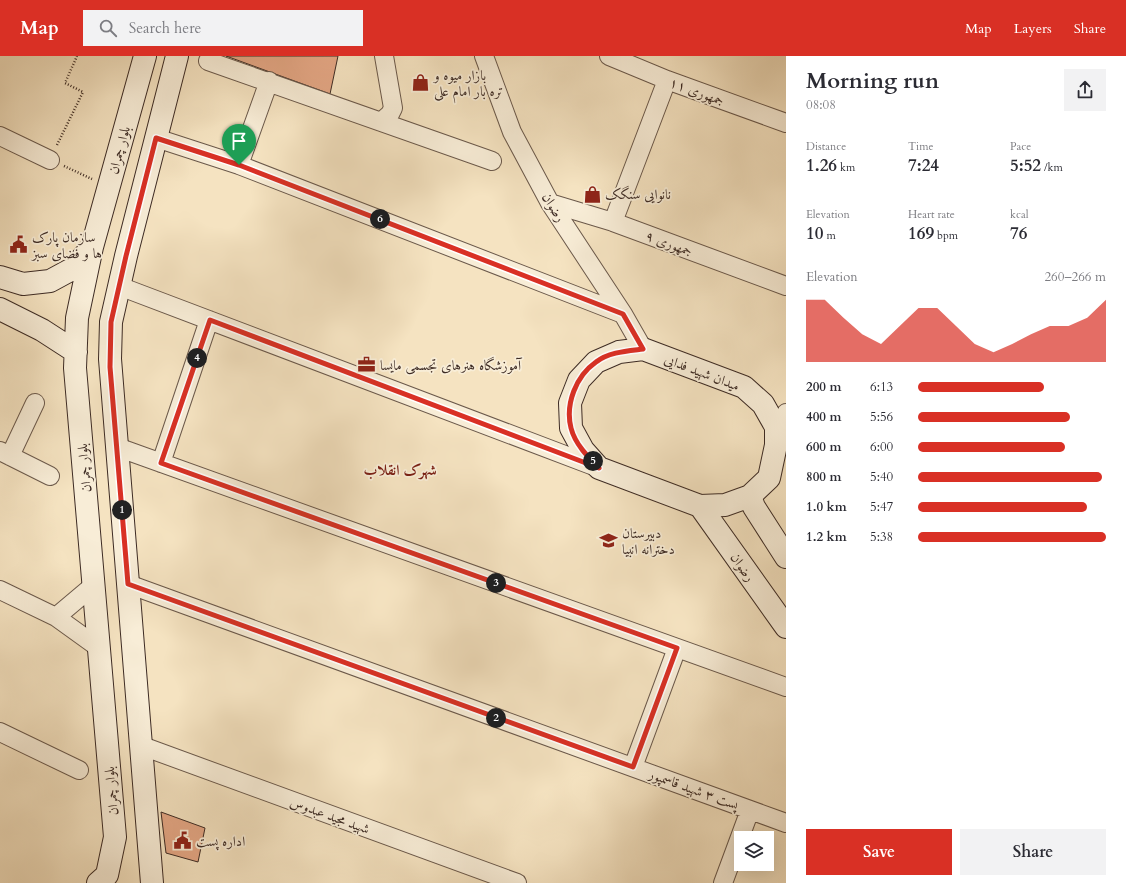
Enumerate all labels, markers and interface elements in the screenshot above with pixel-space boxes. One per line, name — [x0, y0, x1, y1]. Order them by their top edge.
search box — [83, 10, 363, 46]
text: Map — [20, 15, 59, 41]
icon: search — [97, 17, 119, 39]
text: Search here — [129, 18, 201, 38]
text: Map — [965, 19, 992, 38]
text: Layers — [1014, 19, 1052, 38]
text: Share — [1074, 19, 1106, 38]
place label: بازار میوه و تره بار امام علی — [432, 66, 503, 104]
text: Morning run — [806, 66, 939, 96]
button: share — [1064, 69, 1106, 111]
shop icon: بازار میوه و تره بار امام علی — [411, 73, 431, 93]
street label: جمهوری ۱۱ — [667, 73, 727, 110]
text: 08:08 — [806, 96, 836, 114]
street label: بلوار چمران — [104, 124, 135, 176]
pin — [222, 124, 256, 165]
icon: arrive — [228, 130, 250, 152]
text: Distance — [806, 139, 846, 154]
text: Time — [908, 139, 933, 154]
text: Pace — [1010, 139, 1031, 154]
text: 1.26 — [806, 154, 837, 177]
text: 7:24 — [908, 154, 939, 177]
text: 5:52 — [1010, 154, 1041, 177]
text: km — [837, 160, 855, 175]
text: /km — [1041, 160, 1063, 175]
shop icon: نانوایی سنگک — [582, 184, 602, 204]
place label: نانوایی سنگک — [605, 185, 671, 204]
street label: رضوان — [537, 189, 570, 226]
text: Elevation — [806, 207, 850, 222]
text: Heart rate — [908, 207, 955, 222]
text: kcal — [1010, 207, 1028, 222]
pin: 6 — [370, 209, 390, 229]
text: 6 — [377, 211, 383, 226]
text: 10 — [806, 222, 823, 245]
text: 169 — [908, 222, 934, 245]
text: 76 — [1010, 222, 1027, 245]
street label: جمهوری ۹ — [643, 226, 695, 261]
place label: سازمان پارک ها و فضای سبز — [30, 228, 102, 263]
text: m — [823, 228, 836, 243]
text: bpm — [934, 228, 958, 243]
public building icon: سازمان پارک ها و فضای سبز — [9, 235, 29, 255]
text: Elevation — [806, 268, 858, 286]
text: 260–266 m — [1044, 268, 1106, 286]
pin: 4 — [187, 348, 207, 368]
street label: میدان شهید فدایی — [661, 349, 742, 396]
text: 4 — [194, 350, 200, 365]
office icon: آموزشگاه هنرهای تجسمی مایسا — [357, 355, 377, 375]
place label: آموزشگاه هنرهای تجسمی مایسا — [380, 356, 523, 375]
text: 200 m — [806, 378, 841, 396]
text: 6:13 — [870, 378, 893, 396]
text: 400 m — [806, 408, 841, 426]
text: 5:56 — [870, 408, 893, 426]
text: 600 m — [806, 438, 841, 456]
text: 6:00 — [870, 438, 893, 456]
street label: بلوار چمران — [73, 442, 96, 493]
pin: 5 — [583, 451, 603, 471]
text: 5 — [590, 453, 596, 468]
district label: شهرک انقلاب — [363, 460, 437, 480]
text: 800 m — [806, 468, 841, 486]
text: 5:40 — [870, 468, 893, 486]
text: 1.0 km — [806, 498, 847, 516]
text: 5:47 — [870, 498, 893, 516]
pin: 1 — [112, 500, 132, 520]
text: 1 — [119, 502, 125, 517]
place label: دبیرستان دخترانه انبیا — [622, 524, 675, 559]
text: 1.2 km — [806, 528, 847, 546]
text: 5:38 — [870, 528, 893, 546]
school or university icon: دبیرستان دخترانه انبیا — [599, 531, 619, 551]
street label: رضوان — [726, 549, 759, 586]
pin: 3 — [486, 573, 506, 593]
text: 3 — [493, 575, 499, 590]
pin: 2 — [486, 708, 506, 728]
text: 2 — [493, 710, 499, 725]
street label: پست ۳ شهید قاسمپور — [645, 764, 742, 815]
street label: بلوار چمران — [100, 765, 123, 816]
street label: شهید مجید عبدوس — [287, 792, 372, 839]
button: Save — [806, 829, 952, 875]
button: Share — [960, 829, 1106, 875]
public building icon: اداره پست — [173, 831, 193, 851]
map controls — [734, 831, 774, 871]
button: layers — [734, 831, 774, 871]
place label: اداره پست — [196, 832, 245, 851]

